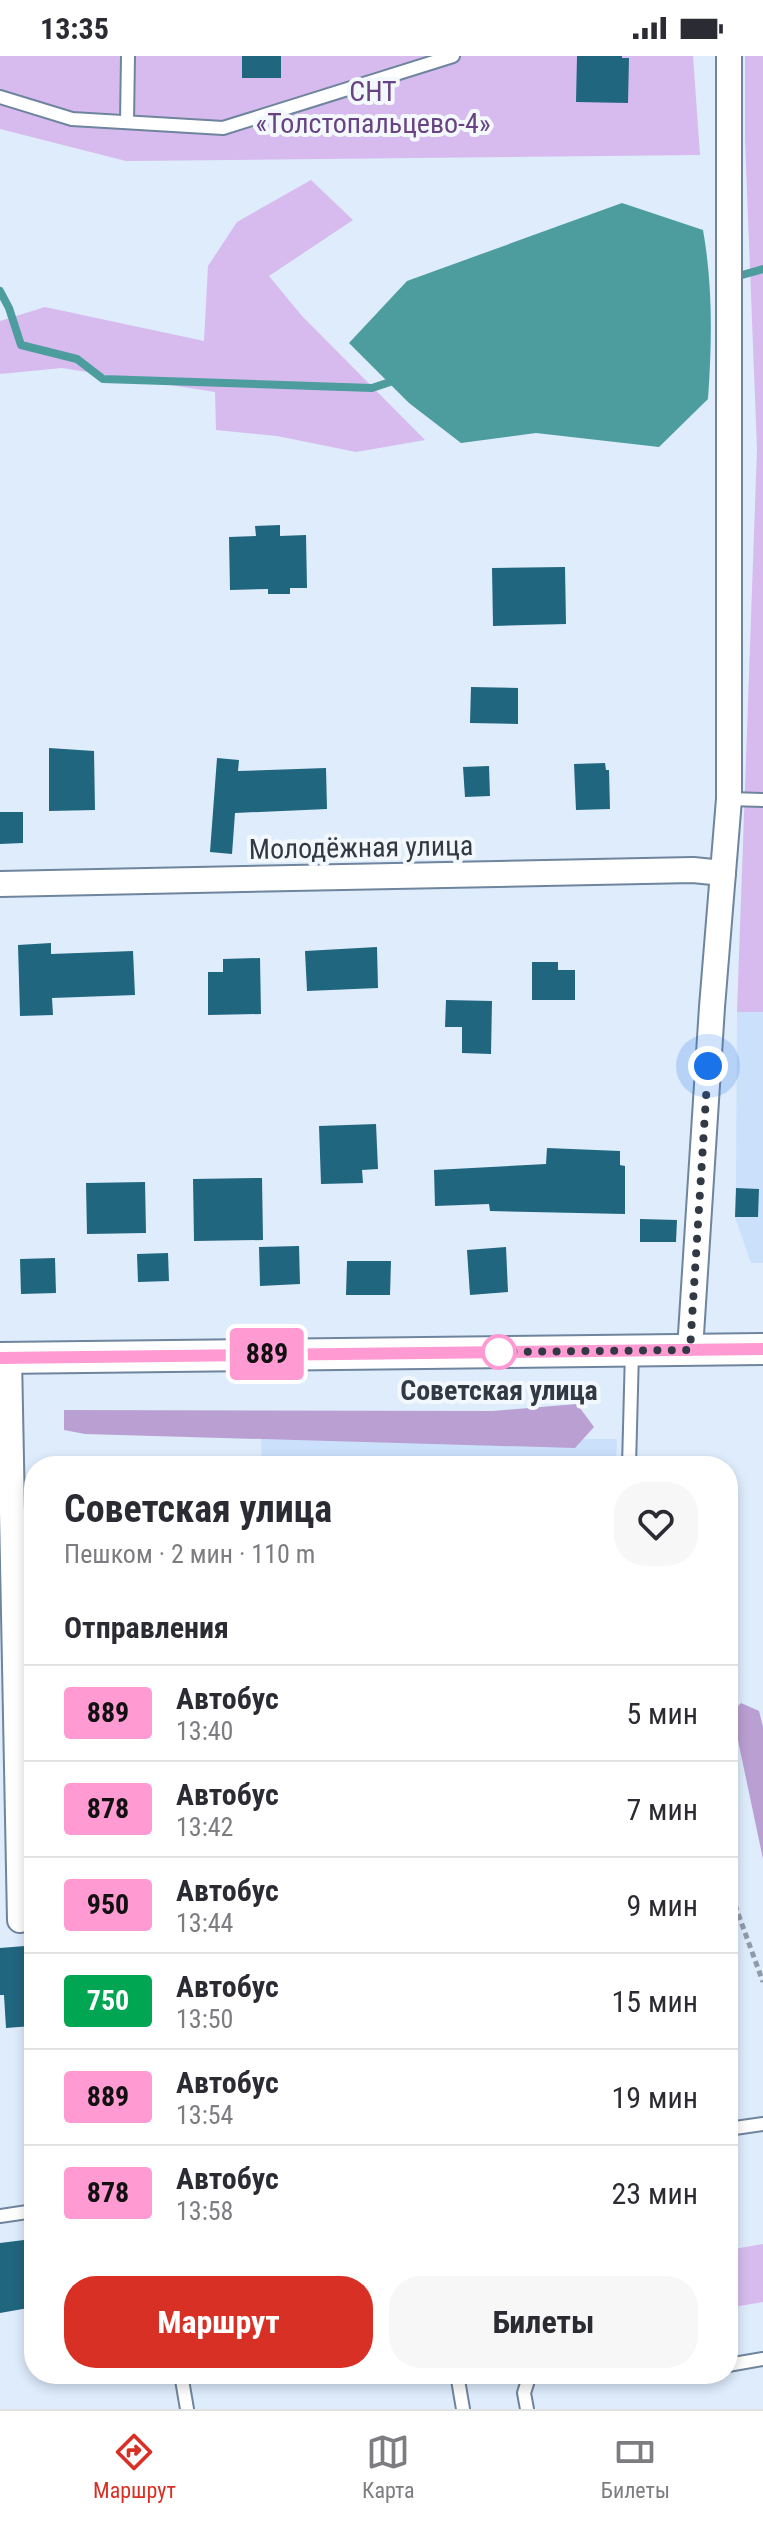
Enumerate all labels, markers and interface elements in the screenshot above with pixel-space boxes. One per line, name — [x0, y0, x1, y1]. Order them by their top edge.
text: 13:35 — [40, 11, 109, 46]
park label: СНТ «Толстопальцево-4» — [255, 75, 491, 140]
street label: Молодёжная улица — [249, 829, 473, 866]
your location — [688, 1046, 728, 1086]
line badge: 889 — [221, 1328, 313, 1380]
marker: Советская улица — [482, 1335, 516, 1369]
text: 889 — [246, 1337, 288, 1370]
place label: Советская улица — [400, 1374, 598, 1407]
button: heart — [614, 1482, 698, 1566]
text: Советская улица — [64, 1487, 332, 1531]
text: Пешком · 2 мин · 110 m — [64, 1539, 315, 1569]
text: Отправления — [64, 1610, 229, 1645]
text: Автобус — [176, 1681, 279, 1716]
text: 889 — [87, 1696, 129, 1729]
text: 5 мин — [626, 1696, 698, 1731]
text: 13:40 — [176, 1716, 233, 1746]
text: Автобус — [176, 1777, 279, 1812]
text: 878 — [87, 1792, 129, 1825]
text: 7 мин — [626, 1792, 698, 1827]
text: 13:42 — [176, 1812, 233, 1842]
text: Автобус — [176, 1873, 279, 1908]
text: 950 — [87, 1888, 129, 1921]
text: 9 мин — [626, 1888, 698, 1923]
text: 13:44 — [176, 1908, 233, 1938]
text: Автобус — [176, 1969, 279, 2004]
text: 750 — [87, 1984, 129, 2017]
text: 15 мин — [612, 1984, 698, 2019]
text: 13:50 — [176, 2004, 233, 2034]
text: Автобус — [176, 2065, 279, 2100]
text: 889 — [87, 2080, 129, 2113]
text: 19 мин — [612, 2080, 698, 2115]
text: 13:54 — [176, 2100, 233, 2130]
text: Автобус — [176, 2161, 279, 2196]
text: 878 — [87, 2176, 129, 2209]
text: 23 мин — [612, 2176, 698, 2211]
text: 13:58 — [176, 2196, 233, 2226]
button: Маршрут — [64, 2276, 373, 2368]
button: Билеты — [389, 2276, 698, 2368]
tab: Маршрут — [93, 2430, 176, 2503]
tab: Карта — [362, 2430, 415, 2503]
tab: Билеты — [601, 2430, 670, 2503]

